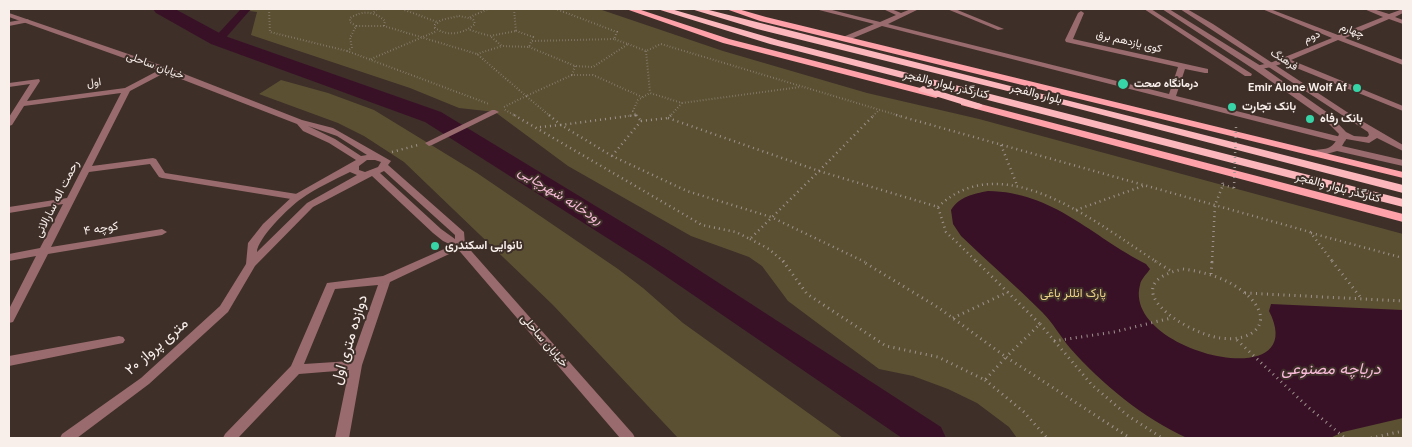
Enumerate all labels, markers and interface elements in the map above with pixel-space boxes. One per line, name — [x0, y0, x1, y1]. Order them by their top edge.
street label: چهارم — [1338, 20, 1366, 42]
street label: کوی یازدهم برق — [1095, 28, 1163, 56]
street label: دوم — [1302, 28, 1322, 46]
street label: فرهنگ — [1268, 46, 1300, 74]
street label: خیابان ساحلی — [124, 49, 186, 83]
street label: کنارگذر بلوار والفجر — [902, 67, 990, 103]
street label: اول — [86, 75, 102, 91]
marker: درمانگاه صحت — [1116, 77, 1130, 91]
place label: درمانگاه صحت — [1134, 77, 1199, 91]
street label: بلوار والفجر — [1008, 81, 1064, 107]
place label: Emir Alone Wolf Af — [1248, 81, 1347, 95]
marker: Emir Alone Wolf Af — [1351, 82, 1363, 94]
place label: بانک تجارت — [1242, 100, 1296, 114]
marker: بانک تجارت — [1226, 101, 1238, 113]
place label: بانک رفاه — [1320, 112, 1363, 126]
marker: بانک رفاه — [1304, 113, 1316, 125]
street label: رحمت اله سارالانی — [31, 158, 83, 240]
water label: رودخانه شهرچایی — [515, 163, 605, 229]
street label: کنارگذر بلوار والفجر — [1294, 170, 1382, 206]
street label: کوچه ۴ — [83, 219, 119, 239]
place label: نانوایی اسکندری — [445, 239, 522, 253]
marker: نانوایی اسکندری — [429, 240, 441, 252]
park label: پارک ائللر باغی — [1040, 287, 1106, 301]
street label: دوازده متری اول — [328, 293, 372, 387]
street label: خیابان ساحلی — [517, 311, 571, 371]
street label: ۲۰ متری پرواز — [122, 315, 192, 379]
water label: دریاچه مصنوعی — [1281, 360, 1381, 380]

